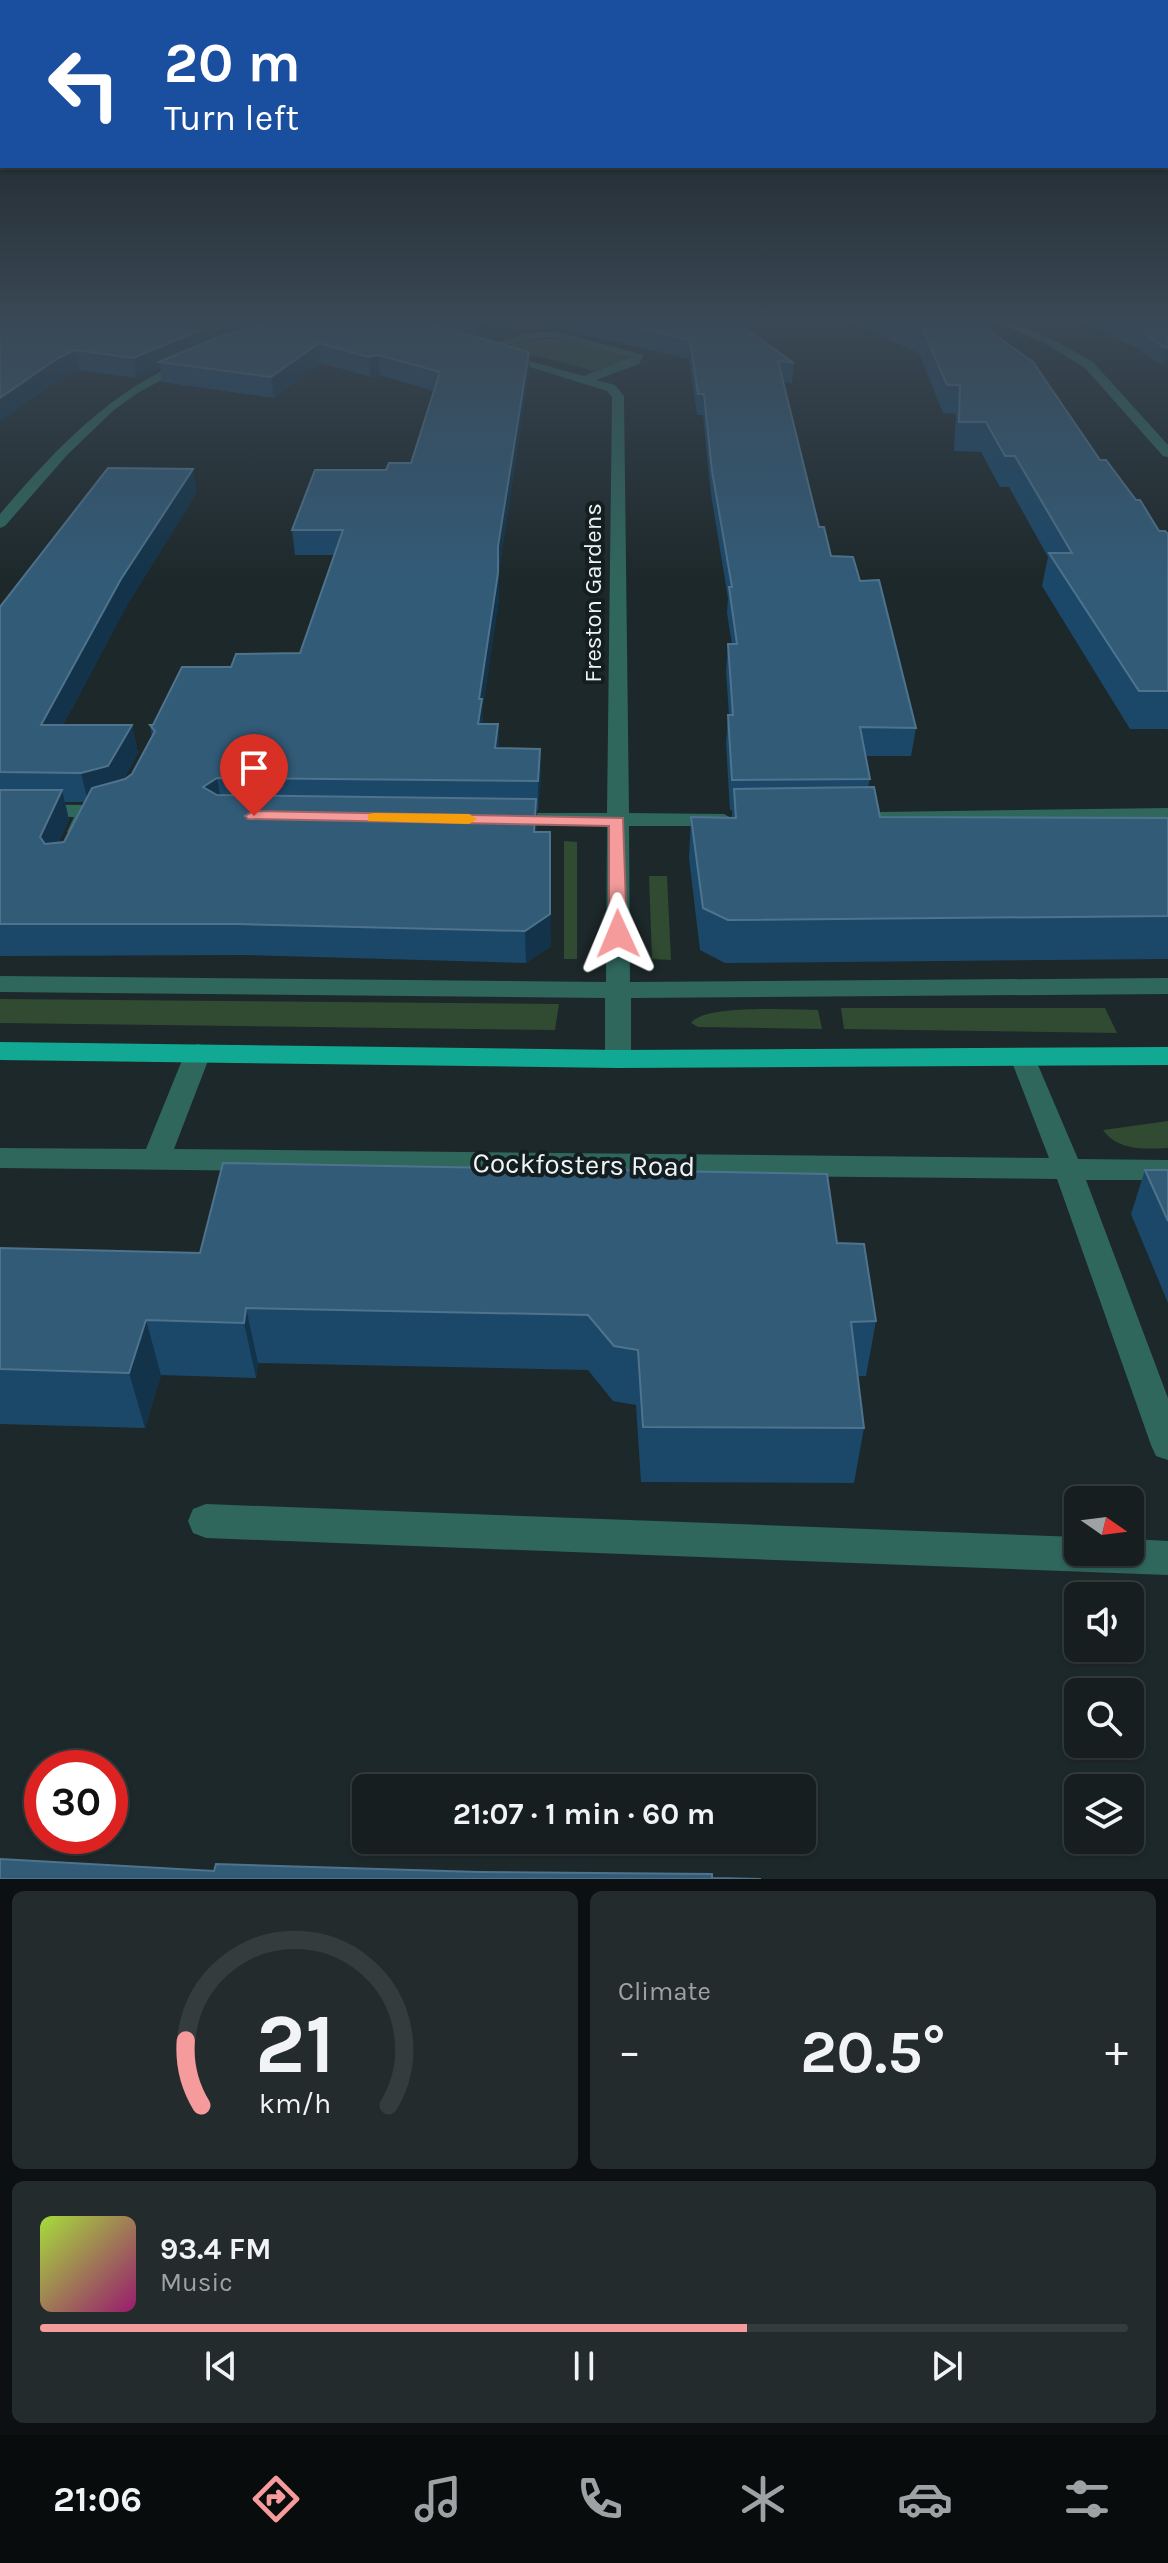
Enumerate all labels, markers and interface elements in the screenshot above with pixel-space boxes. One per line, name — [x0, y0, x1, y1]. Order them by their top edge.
text: 20 m — [164, 30, 301, 95]
icon: left — [32, 32, 136, 136]
text: Turn left — [164, 97, 299, 139]
street label: Freston Gardens — [579, 503, 607, 683]
pin — [220, 734, 288, 816]
icon: arrive — [232, 746, 276, 790]
position arrow — [576, 892, 660, 976]
street label: Cockfosters Road — [472, 1146, 696, 1183]
north arrow — [1064, 1486, 1144, 1566]
map controls — [1064, 1486, 1144, 1854]
button: sound — [1064, 1582, 1144, 1662]
button: search — [1064, 1678, 1144, 1758]
speed limit sign: 30 — [24, 1750, 128, 1854]
button: layers — [1064, 1774, 1144, 1854]
text: 21:07 · 1 min · 60 m — [453, 1796, 715, 1832]
text: Climate — [618, 1976, 711, 2007]
text: 21 — [255, 1996, 335, 2093]
text: 20.5° — [800, 2017, 946, 2087]
text: − — [618, 2026, 641, 2077]
text: + — [1105, 2026, 1128, 2077]
text: km/h — [259, 2087, 331, 2120]
text: 93.4 FM — [160, 2231, 271, 2267]
text: Music — [160, 2267, 233, 2298]
icon: previous — [199, 2344, 243, 2388]
icon: pause — [562, 2344, 606, 2388]
icon: next — [925, 2344, 969, 2388]
icon: directions — [248, 2471, 304, 2527]
icon: music — [410, 2471, 466, 2527]
icon: phone — [572, 2471, 628, 2527]
icon: climate — [735, 2471, 791, 2527]
icon: car — [897, 2471, 953, 2527]
icon: filters — [1059, 2471, 1115, 2527]
text: 21:06 — [53, 2478, 142, 2520]

